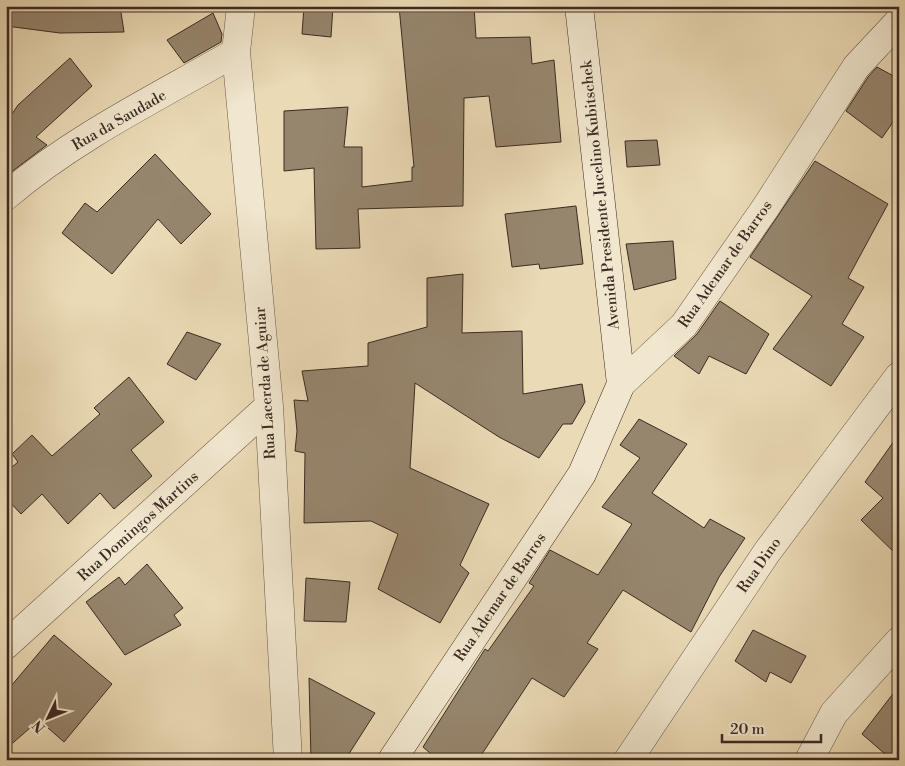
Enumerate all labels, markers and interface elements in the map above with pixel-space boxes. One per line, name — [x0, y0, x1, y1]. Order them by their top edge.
street label: Avenida Presidente Jucelino Kubitschek — [577, 58, 624, 332]
street label: Rua da Saudade — [69, 86, 170, 155]
street label: Rua Ademar de Barros — [674, 197, 777, 332]
street label: Rua Lacerda de Aguiar — [251, 305, 280, 460]
street label: Rua Domingos Martins — [74, 467, 203, 586]
street label: Rua Ademar de Barros — [450, 529, 551, 665]
street label: Rua Dino — [733, 534, 785, 597]
north arrow — [22, 694, 72, 744]
scale bar — [722, 711, 821, 743]
text: N — [29, 716, 50, 736]
text: 20 m — [730, 720, 765, 739]

